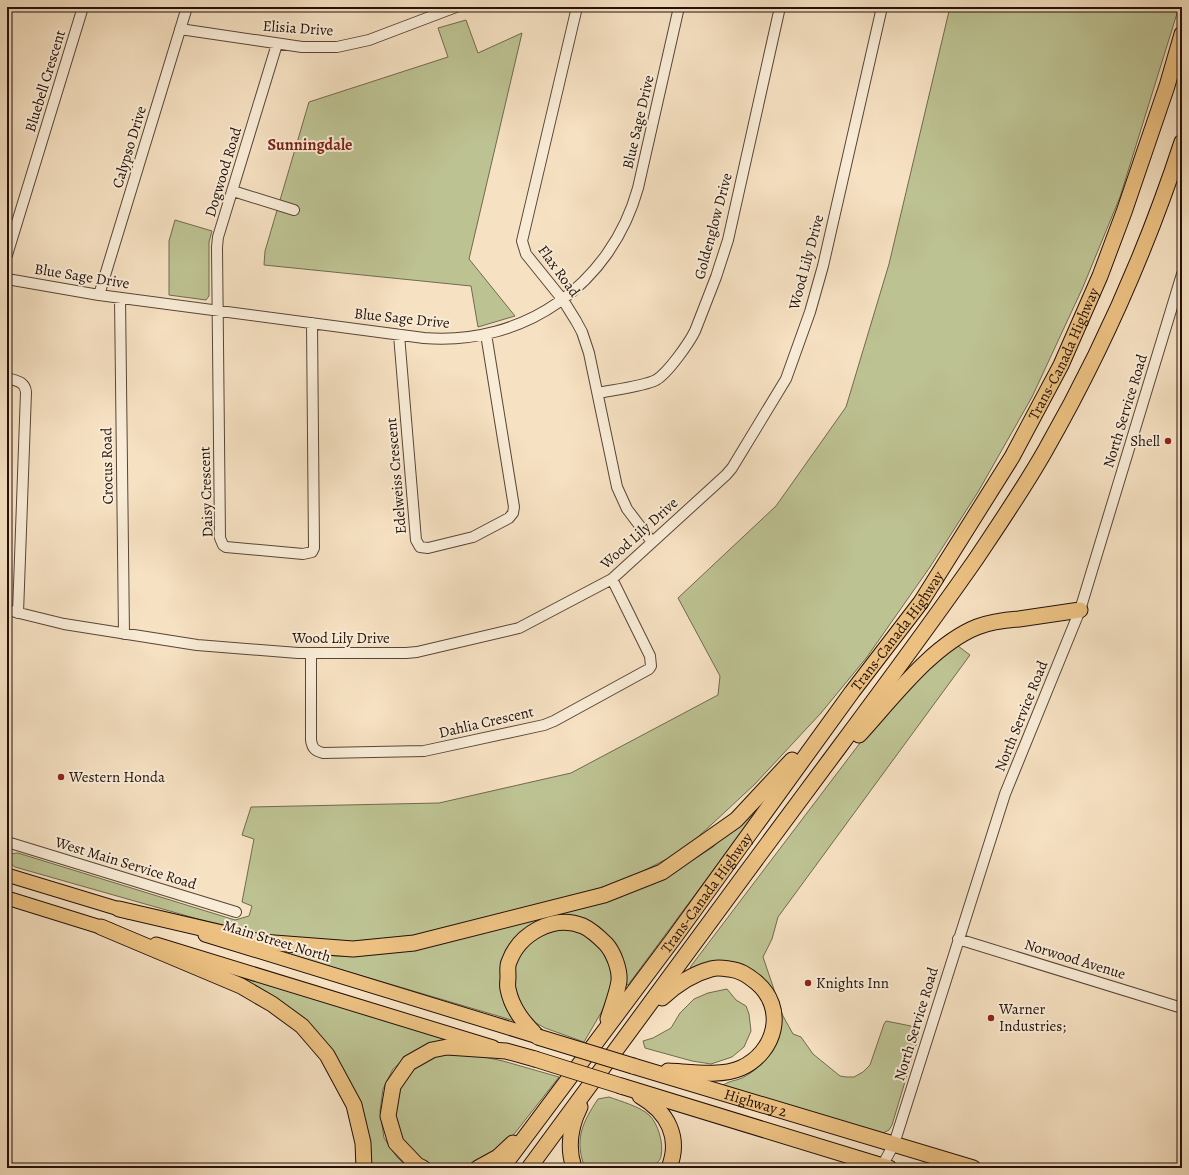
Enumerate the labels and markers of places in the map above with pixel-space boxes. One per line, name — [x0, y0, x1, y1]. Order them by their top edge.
place label: Shell — [1130, 431, 1160, 451]
marker: Shell — [1163, 436, 1173, 446]
place label: Western Honda — [68, 767, 165, 787]
marker: Western Honda — [56, 772, 66, 782]
place label: Knights Inn — [816, 973, 889, 993]
marker: Knights Inn — [803, 978, 813, 988]
place label: Warner Industries; — [998, 999, 1066, 1036]
marker: Warner Industries; — [986, 1013, 996, 1023]

